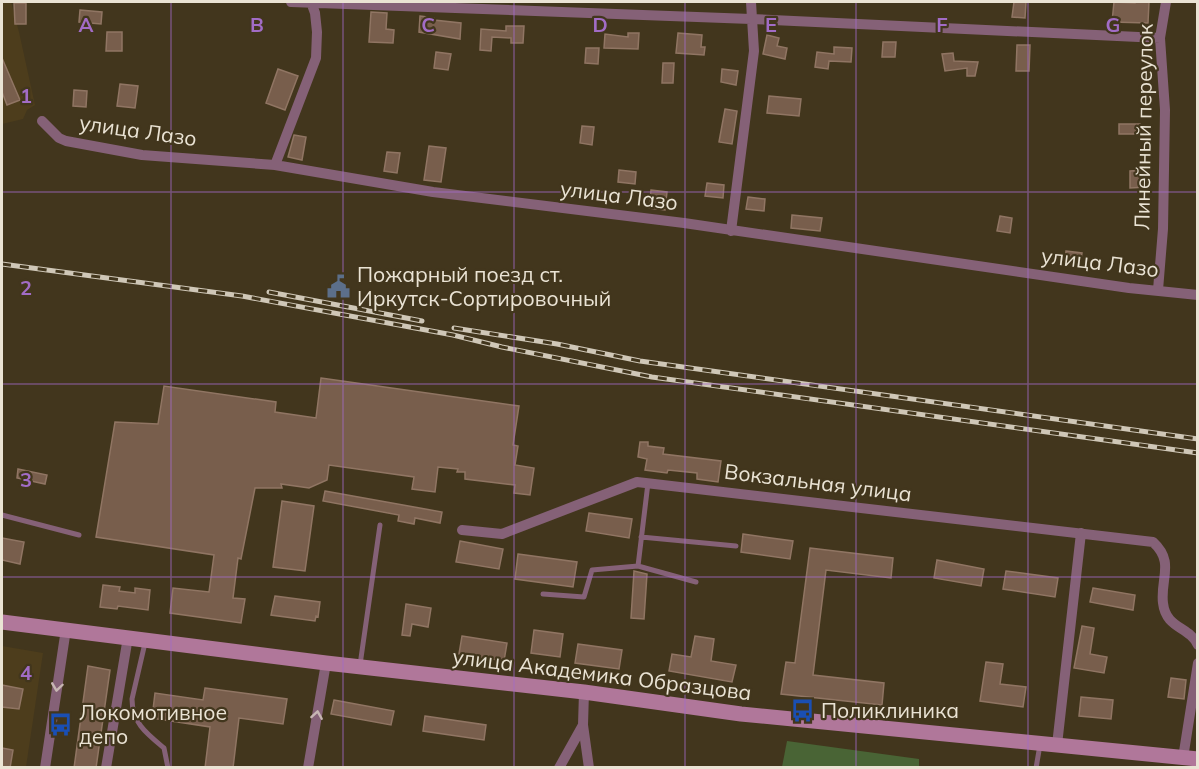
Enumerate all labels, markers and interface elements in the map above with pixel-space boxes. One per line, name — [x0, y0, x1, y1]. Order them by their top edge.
text: A — [79, 12, 94, 37]
text: B — [250, 12, 264, 37]
text: C — [421, 12, 435, 37]
text: D — [592, 12, 608, 37]
text: E — [765, 12, 777, 37]
text: F — [936, 12, 948, 37]
text: G — [1106, 12, 1120, 37]
street label: Линейный переулок — [1128, 23, 1158, 230]
text: 1 — [20, 83, 32, 108]
street label: улица Лазо — [78, 109, 199, 151]
street label: улица Лазо — [559, 175, 679, 215]
street label: улица Лазо — [1040, 242, 1160, 282]
place label: Пожарный поезд ст. Иркутск-Сортировочный — [357, 261, 611, 311]
public building icon: Пожарный поезд ст. Иркутск-Сортировочный — [326, 274, 352, 300]
text: 2 — [20, 275, 32, 300]
street label: Вокзальная улица — [723, 458, 913, 506]
text: 3 — [20, 467, 32, 492]
street label: улица Академика Образцова — [451, 643, 753, 705]
text: 4 — [20, 660, 32, 685]
one-way arrow — [52, 682, 64, 691]
place label: Поликлиника — [821, 697, 959, 723]
bus stop icon: Поликлиника — [790, 698, 816, 724]
place label: Локомотивное депо — [79, 699, 227, 749]
one-way arrow — [310, 711, 323, 721]
bus stop icon: Локомотивное депо — [48, 712, 74, 738]

